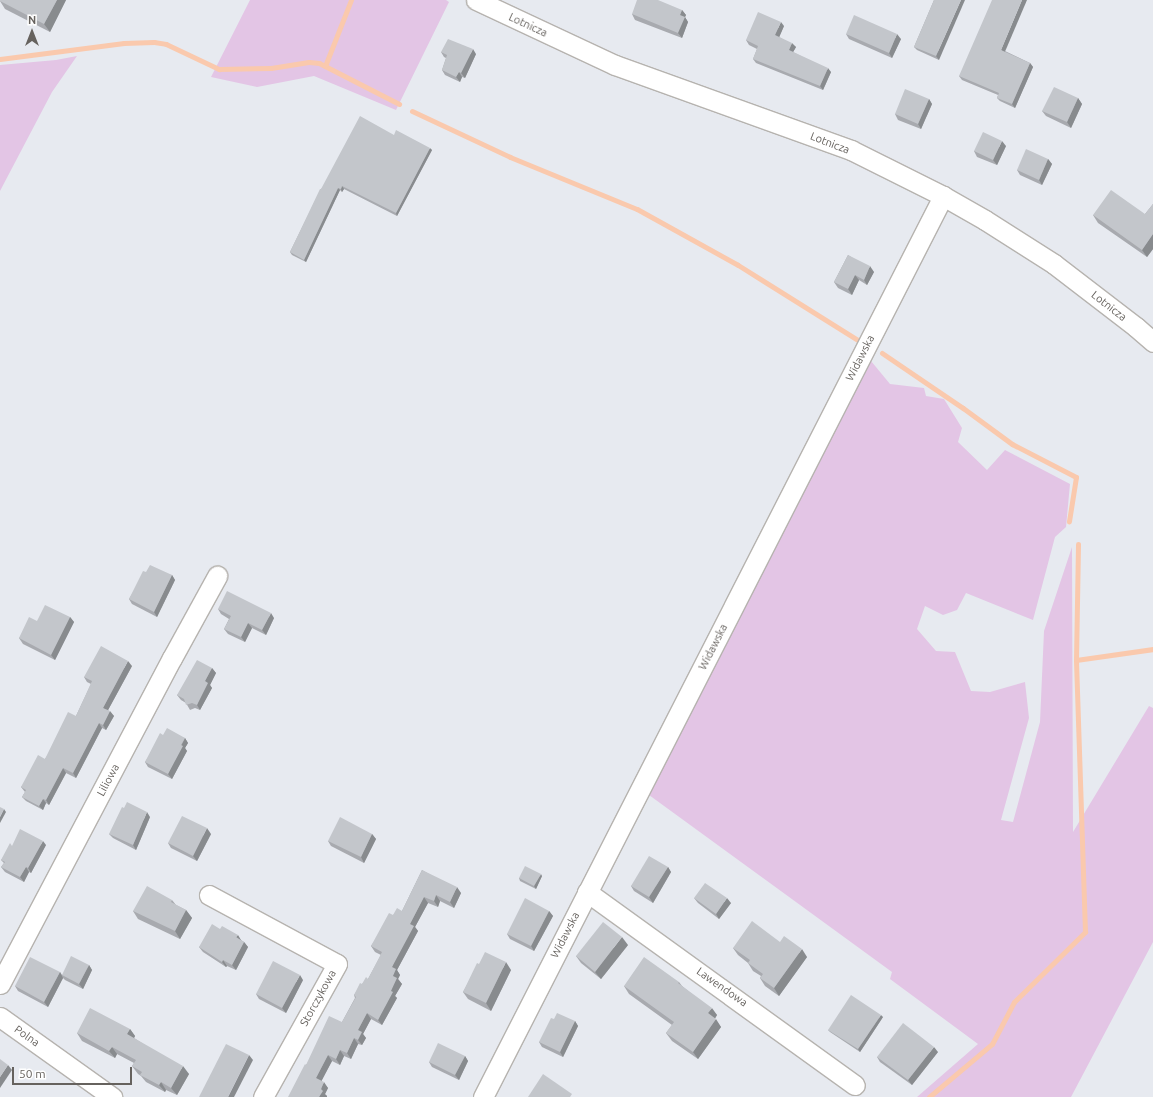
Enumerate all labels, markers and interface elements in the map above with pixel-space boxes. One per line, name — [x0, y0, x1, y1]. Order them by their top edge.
street label: Lotnicza — [507, 10, 549, 40]
north arrow — [12, 12, 52, 52]
text: N — [28, 14, 36, 26]
street label: Lotnicza — [808, 129, 852, 157]
street label: Lotnicza — [1089, 288, 1129, 324]
street label: Widawska — [843, 333, 877, 383]
street label: Widawska — [696, 622, 730, 672]
street label: Liliowa — [94, 762, 122, 798]
street label: Widawska — [548, 910, 582, 960]
street label: Lawendowa — [694, 965, 750, 1009]
street label: Storczykowa — [297, 968, 339, 1028]
street label: Polna — [12, 1023, 42, 1049]
scale bar — [14, 1059, 134, 1085]
text: 50 m — [19, 1067, 46, 1080]

